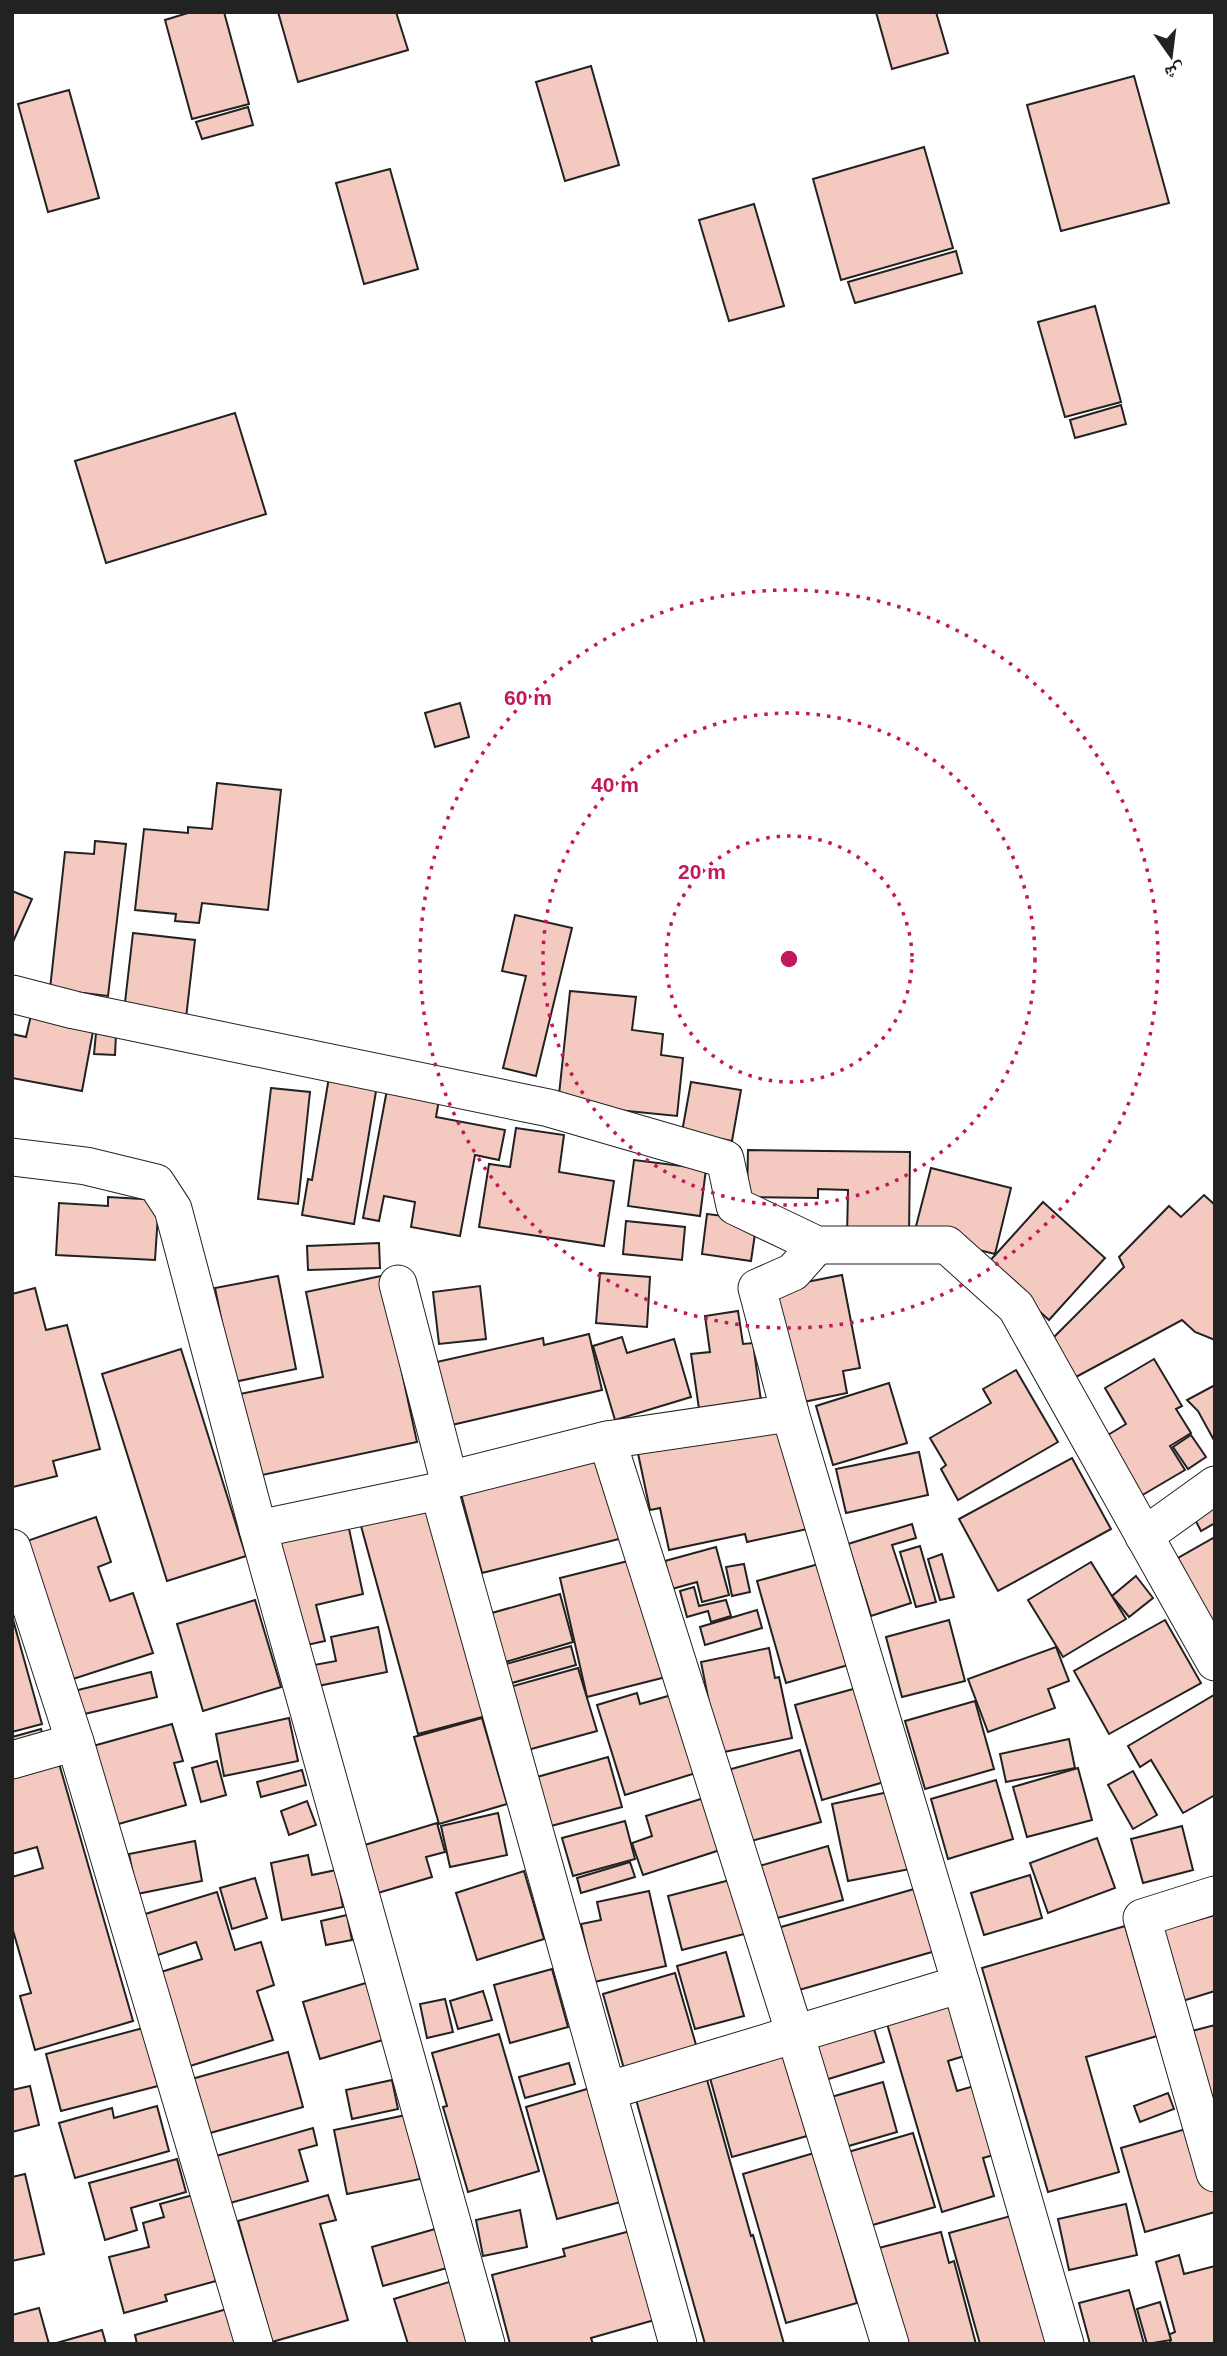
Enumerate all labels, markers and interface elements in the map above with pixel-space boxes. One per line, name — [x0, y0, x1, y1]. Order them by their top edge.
north arrow — [1136, 21, 1206, 91]
text: ش — [1162, 58, 1187, 85]
text: 60 m — [504, 686, 552, 709]
text: 40 m — [591, 773, 639, 796]
text: 20 m — [678, 860, 726, 883]
centre of rings — [777, 947, 801, 971]

